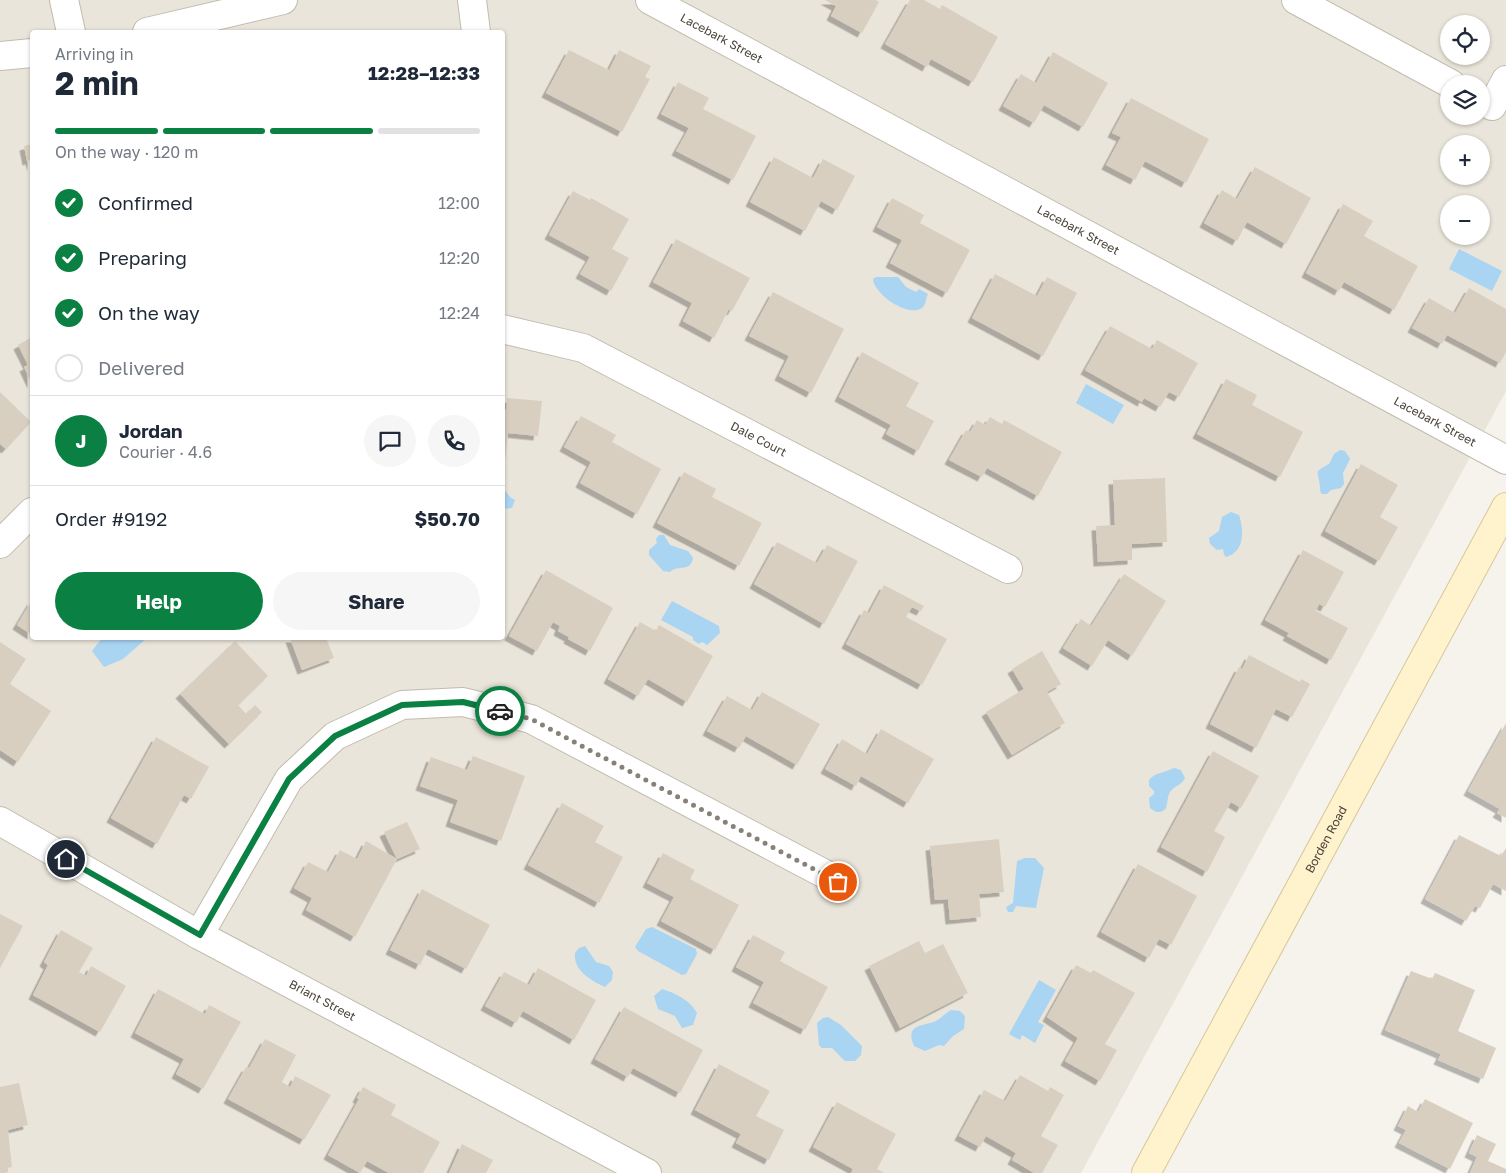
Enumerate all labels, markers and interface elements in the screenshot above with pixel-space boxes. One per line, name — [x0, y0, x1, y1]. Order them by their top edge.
street label: Lacebark Street — [678, 10, 766, 66]
map controls — [1440, 15, 1490, 245]
button: locate — [1440, 15, 1490, 65]
text: Arriving in — [55, 44, 134, 64]
text: 12:28–12:33 — [368, 61, 480, 84]
text: 2 min — [55, 64, 139, 102]
button: layers — [1440, 75, 1490, 125]
button: + — [1440, 135, 1490, 185]
text: On the way · 120 m — [55, 142, 198, 162]
icon: check — [55, 189, 83, 217]
text: Confirmed — [98, 191, 193, 214]
text: 12:00 — [438, 193, 480, 213]
button: − — [1440, 195, 1490, 245]
street label: Lacebark Street — [1034, 201, 1122, 258]
icon: check — [55, 244, 83, 272]
text: Preparing — [98, 246, 187, 269]
text: 12:20 — [439, 248, 480, 268]
icon: check — [55, 299, 83, 327]
text: On the way — [98, 301, 200, 324]
text: 12:24 — [439, 303, 480, 323]
text: Delivered — [98, 356, 185, 379]
street label: Lacebark Street — [1391, 393, 1479, 450]
button: chat — [364, 415, 416, 467]
button: phone — [428, 415, 480, 467]
street label: Dale Court — [728, 418, 790, 460]
text: Jordan — [119, 419, 183, 442]
text: J — [76, 429, 86, 452]
text: Courier · 4.6 — [119, 442, 212, 462]
text: Order #9192 — [55, 507, 167, 530]
text: $50.70 — [415, 507, 480, 530]
button: Help — [55, 572, 263, 630]
button: Share — [273, 572, 480, 630]
courier — [475, 686, 525, 736]
icon: car — [486, 697, 514, 725]
street label: Borden Road — [1302, 803, 1350, 875]
pin — [45, 838, 87, 880]
icon: home — [52, 845, 80, 873]
pin — [817, 861, 859, 903]
icon: bag — [824, 868, 852, 896]
street label: Briant Street — [287, 976, 359, 1024]

